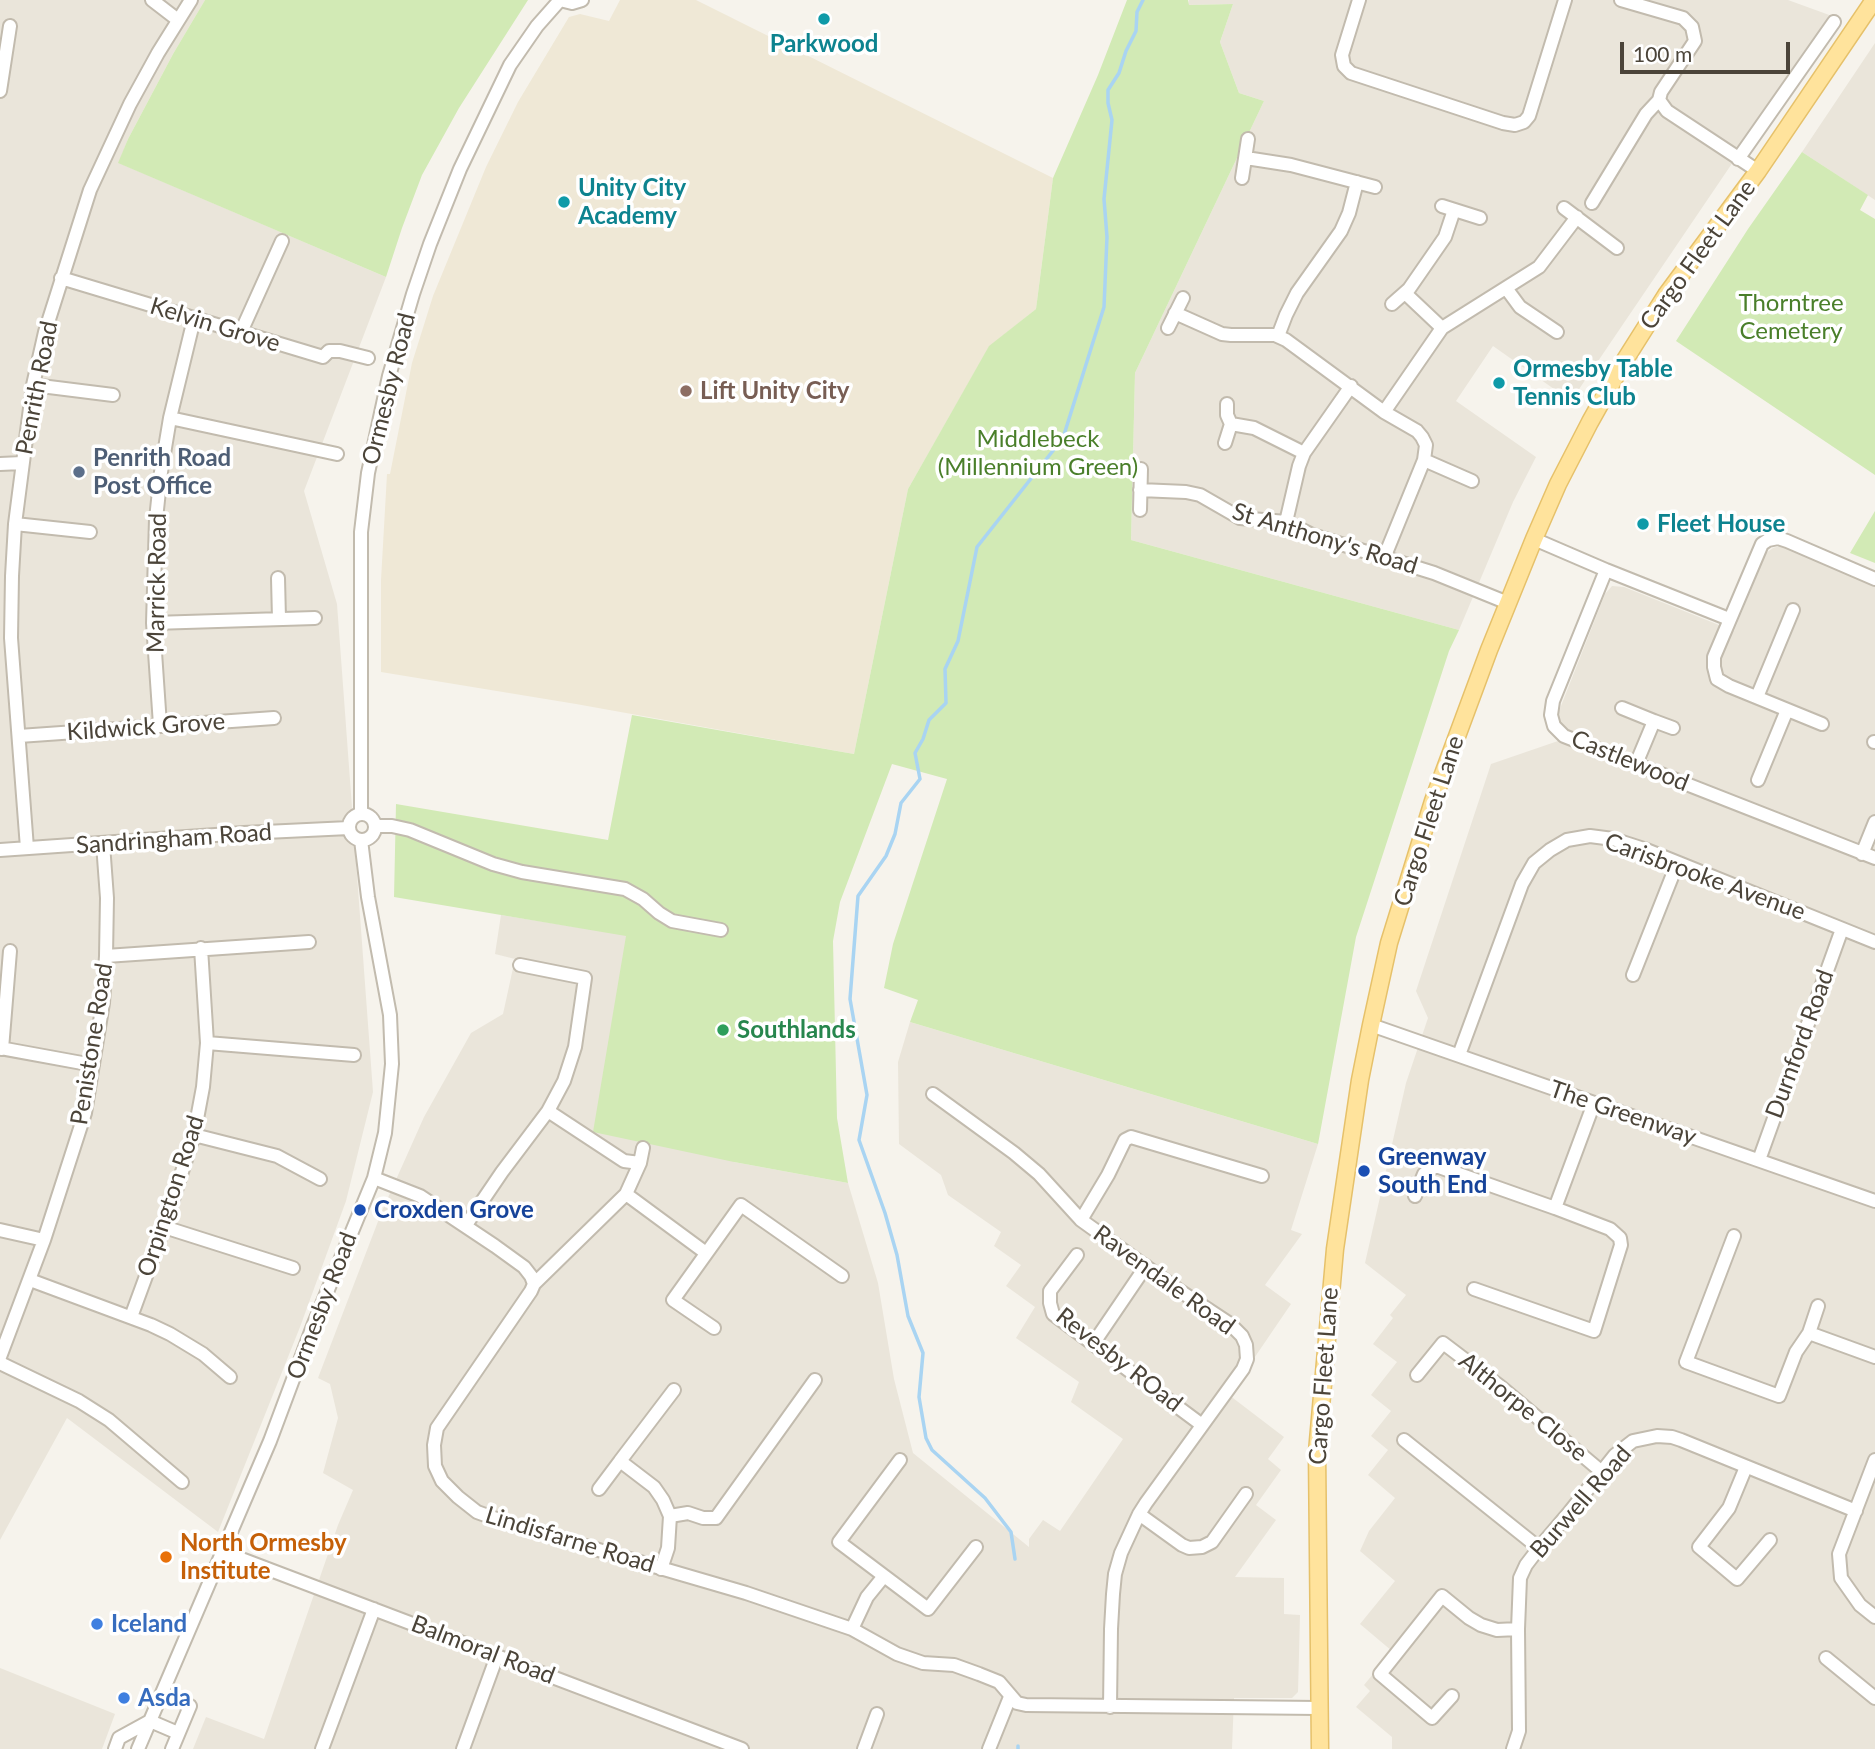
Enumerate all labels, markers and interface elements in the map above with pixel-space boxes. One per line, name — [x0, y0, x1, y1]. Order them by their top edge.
marker: Parkwood — [816, 11, 832, 27]
scale bar — [1623, 28, 1793, 72]
place label: Parkwood — [770, 30, 878, 58]
text: 100 m — [1633, 41, 1692, 66]
place label: Unity City Academy — [578, 174, 686, 230]
street label: Cargo Fleet Lane — [1634, 175, 1762, 335]
marker: Unity City Academy — [556, 194, 572, 210]
park label: Thorntree Cemetery — [1738, 289, 1844, 345]
street label: Kelvin Grove — [146, 292, 284, 358]
street label: Ormesby Road — [356, 310, 422, 468]
street label: Penrith Road — [10, 319, 64, 457]
place label: Ormesby Table Tennis Club — [1513, 355, 1673, 411]
marker: Ormesby Table Tennis Club — [1491, 375, 1507, 391]
place label: Lift Unity City — [700, 377, 849, 405]
marker: Lift Unity City — [678, 383, 694, 399]
park label: Middlebeck (Millennium Green) — [938, 425, 1138, 481]
place label: Penrith Road Post Office — [93, 444, 231, 500]
marker: Penrith Road Post Office — [71, 464, 87, 480]
street label: St Anthony's Road — [1229, 497, 1421, 581]
place label: Fleet House — [1657, 510, 1785, 538]
street label: Marrick Road — [141, 513, 173, 653]
marker: Fleet House — [1635, 516, 1651, 532]
street label: Kildwick Grove — [66, 707, 226, 747]
street label: Castlewood — [1567, 724, 1693, 798]
street label: Cargo Fleet Lane — [1388, 732, 1470, 910]
street label: Sandringham Road — [75, 818, 273, 860]
street label: Carisbrooke Avenue — [1601, 827, 1809, 927]
street label: Penistone Road — [65, 961, 119, 1127]
street label: Durnford Road — [1760, 966, 1840, 1122]
place label: Southlands — [737, 1016, 856, 1044]
marker: Southlands — [715, 1022, 731, 1038]
street label: The Greenway — [1546, 1074, 1700, 1152]
street label: Orpington Road — [131, 1112, 211, 1280]
place label: Greenway South End — [1378, 1143, 1487, 1199]
marker: Greenway South End — [1356, 1163, 1372, 1179]
place label: Croxden Grove — [374, 1196, 534, 1224]
marker: Croxden Grove — [352, 1202, 368, 1218]
street label: Ravendale Road — [1088, 1219, 1240, 1341]
street label: Ormesby Road — [281, 1228, 363, 1384]
street label: Cargo Fleet Lane — [1303, 1286, 1345, 1466]
street label: Revesby ROad — [1050, 1302, 1188, 1418]
street label: Althorpe Close — [1453, 1346, 1593, 1468]
street label: Burwell Road — [1524, 1440, 1638, 1564]
street label: Lindisfarne Road — [482, 1501, 658, 1579]
place label: North Ormesby Institute — [180, 1529, 347, 1585]
marker: North Ormesby Institute — [158, 1549, 174, 1565]
street label: Balmoral Road — [407, 1609, 559, 1691]
place label: Iceland — [111, 1610, 187, 1638]
marker: Iceland — [89, 1616, 105, 1632]
place label: Asda — [138, 1684, 191, 1712]
marker: Asda — [116, 1690, 132, 1706]

